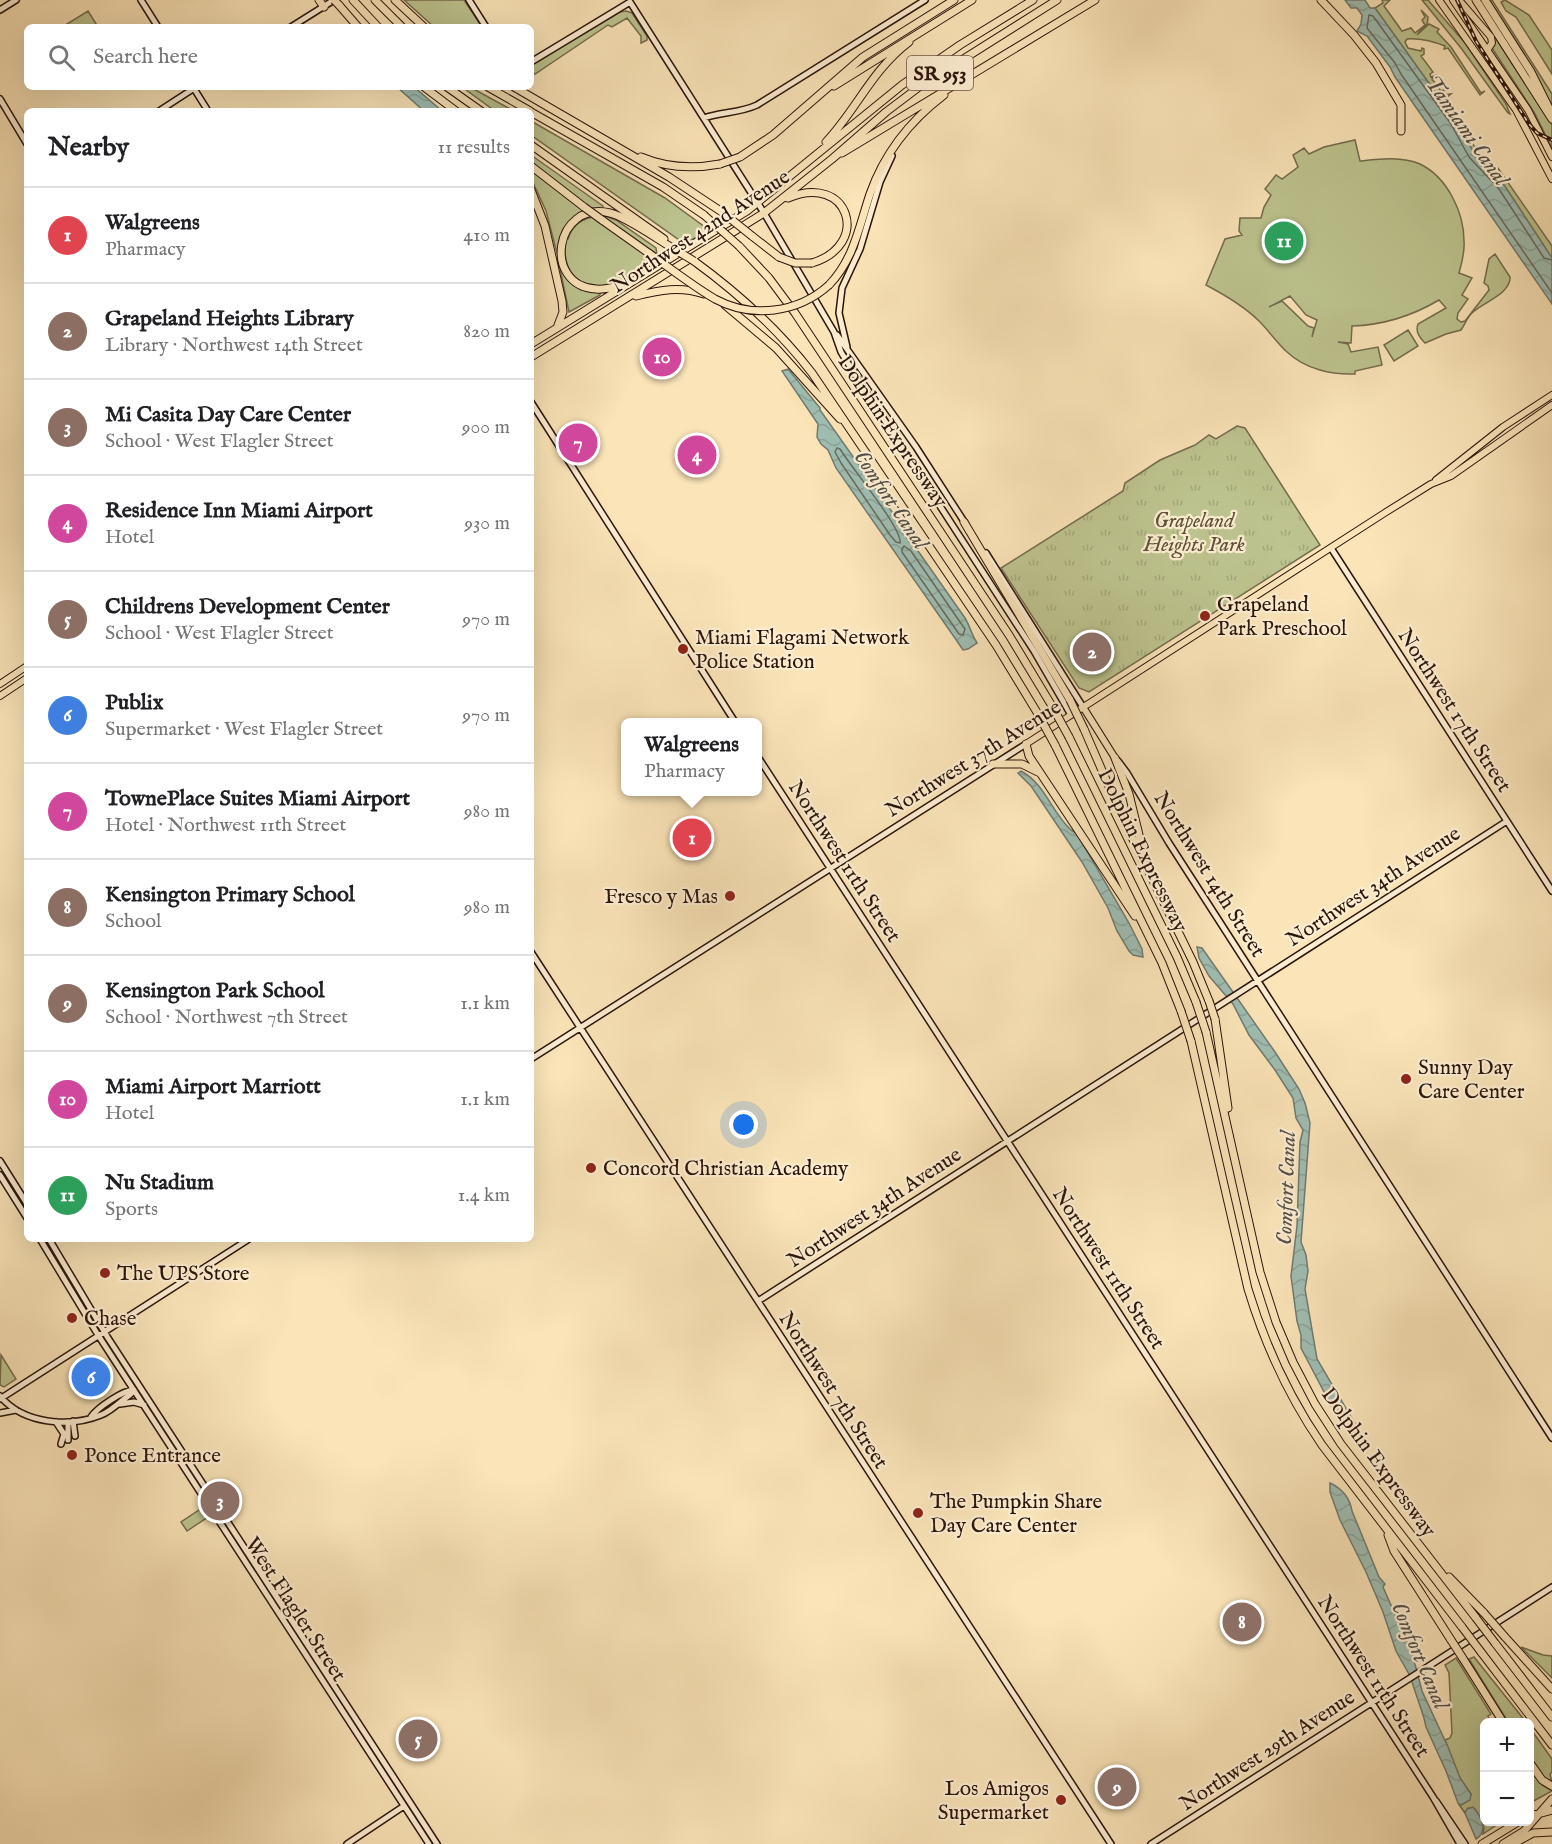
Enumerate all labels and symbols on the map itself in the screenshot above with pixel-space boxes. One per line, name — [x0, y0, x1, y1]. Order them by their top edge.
road number: SR 953 — [907, 56, 973, 90]
water label: Tamiami Canal — [1418, 71, 1516, 193]
street label: Northwest 42nd Avenue — [606, 164, 796, 300]
pin: 11 — [1264, 218, 1304, 264]
pin: 10 — [642, 334, 682, 380]
street label: Dolphin Expressway — [831, 350, 953, 514]
pin: 7 — [558, 420, 598, 466]
pin: 4 — [678, 432, 716, 478]
water label: Comfort Canal — [847, 445, 935, 557]
park label: Grapeland Heights Park — [1142, 508, 1245, 559]
place label: Grapeland Park Preschool — [1217, 592, 1347, 643]
marker: Grapeland Park Preschool — [1198, 609, 1212, 623]
street label: Northwest 17th Street — [1391, 624, 1517, 798]
place label: Miami Flagami Network Police Station — [695, 625, 910, 676]
pin: 2 — [1072, 630, 1112, 674]
marker: Miami Flagami Network Police Station — [676, 642, 690, 656]
street label: Northwest 37th Avenue — [881, 694, 1067, 824]
street label: Dolphin Expressway — [1090, 764, 1193, 938]
street label: Northwest 11th Street — [781, 776, 906, 948]
street label: Northwest 14th Street — [1147, 787, 1271, 963]
pin: 1 — [672, 816, 712, 860]
street label: Northwest 34th Avenue — [1282, 821, 1466, 954]
place label: Fresco y Mas — [604, 884, 718, 911]
marker: Fresco y Mas — [723, 889, 737, 903]
place label: Sunny Day Care Center — [1418, 1055, 1525, 1106]
marker: Sunny Day Care Center — [1399, 1072, 1413, 1086]
your location — [729, 1110, 758, 1139]
water label: Comfort Canal — [1271, 1129, 1303, 1245]
street label: Northwest 34th Avenue — [783, 1142, 967, 1275]
place label: Concord Christian Academy — [603, 1156, 849, 1183]
marker: Concord Christian Academy — [584, 1161, 598, 1175]
street label: Northwest 11th Street — [1045, 1183, 1170, 1355]
place label: The UPS Store — [117, 1261, 250, 1288]
marker: The UPS Store — [98, 1266, 112, 1280]
place label: Chase — [84, 1306, 137, 1333]
street label: Northwest 7th Street — [772, 1307, 894, 1475]
marker: Chase — [65, 1311, 79, 1325]
pin: 6 — [72, 1354, 110, 1400]
street label: Dolphin Expressway — [1314, 1383, 1442, 1544]
place label: Ponce Entrance — [84, 1443, 221, 1470]
marker: Ponce Entrance — [65, 1448, 79, 1462]
pin: 3 — [200, 1478, 240, 1524]
place label: The Pumpkin Share Day Care Center — [930, 1489, 1103, 1540]
marker: The Pumpkin Share Day Care Center — [911, 1506, 925, 1520]
street label: West Flagler Street — [238, 1532, 352, 1687]
street label: Northwest 11th Street — [1310, 1591, 1435, 1763]
water label: Comfort Canal — [1384, 1598, 1455, 1715]
pin: 8 — [1222, 1600, 1262, 1644]
street label: Northwest 29th Avenue — [1175, 1684, 1361, 1818]
pin: 5 — [398, 1716, 438, 1762]
pin: 9 — [1098, 1764, 1136, 1810]
place label: Los Amigos Supermarket — [938, 1776, 1049, 1827]
marker: Los Amigos Supermarket — [1054, 1793, 1068, 1807]

